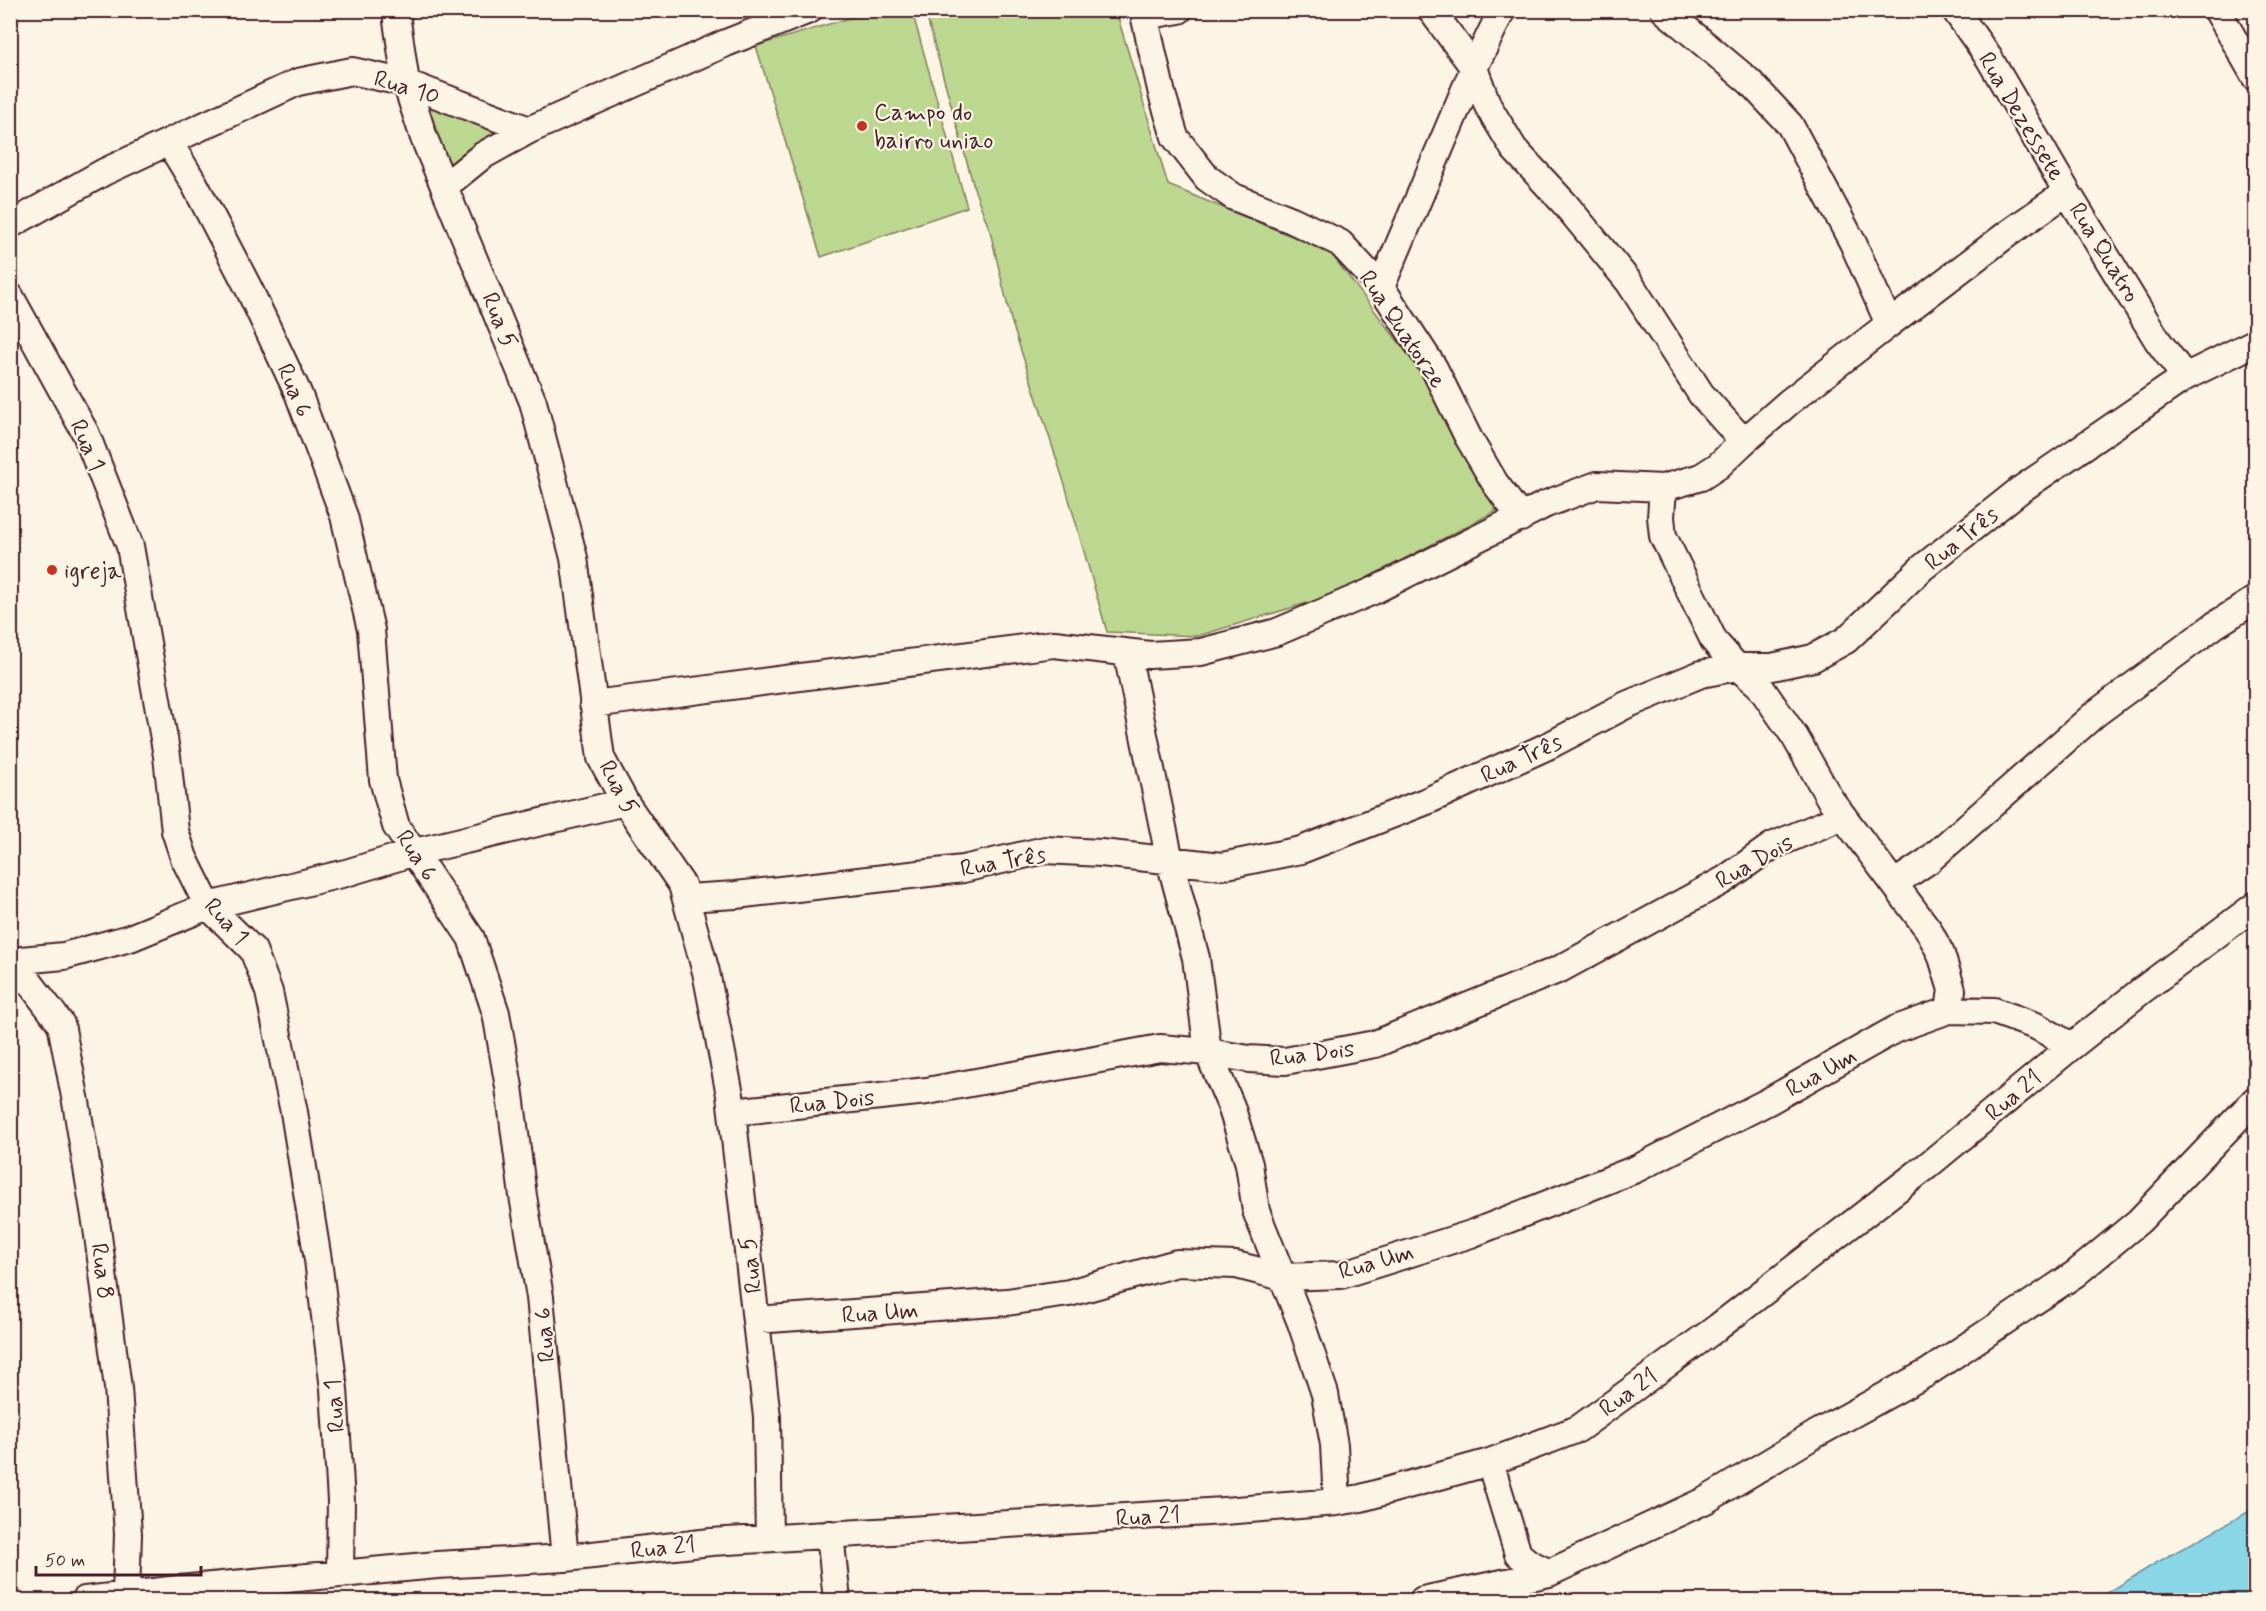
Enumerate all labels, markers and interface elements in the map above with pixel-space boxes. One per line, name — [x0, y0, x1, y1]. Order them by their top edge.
street label: Rua Dezessete — [1970, 47, 2071, 187]
street label: Rua 10 — [370, 64, 443, 113]
place label: Campo do bairro uniao — [874, 98, 993, 157]
marker: Campo do bairro uniao — [855, 119, 869, 133]
street label: Rua Quatro — [2061, 197, 2147, 309]
street label: Rua Quatorze — [1351, 265, 1453, 395]
street label: Rua 5 — [473, 288, 524, 353]
street label: Rua 6 — [269, 359, 319, 422]
street label: Rua 1 — [62, 415, 112, 476]
street label: Rua Três — [1919, 500, 2006, 578]
place label: igreja — [64, 556, 122, 587]
marker: igreja — [45, 563, 59, 577]
street label: Rua Três — [1476, 727, 1568, 792]
street label: Rua 5 — [591, 755, 645, 820]
street label: Rua 6 — [388, 824, 444, 887]
street label: Rua Dois — [1710, 827, 1800, 897]
street label: Rua Três — [958, 840, 1049, 885]
street label: Rua 1 — [196, 892, 255, 952]
street label: Rua Dois — [1268, 1034, 1357, 1075]
street label: Rua Um — [1781, 1041, 1863, 1105]
street label: Rua 21 — [1979, 1063, 2049, 1129]
street label: Rua Dois — [788, 1083, 876, 1122]
street label: Rua 5 — [733, 1234, 770, 1295]
street label: Rua Um — [1335, 1237, 1418, 1288]
street label: Rua 8 — [83, 1241, 120, 1301]
street label: Rua Um — [841, 1295, 919, 1332]
street label: Rua 6 — [528, 1306, 563, 1364]
street label: Rua 21 — [1593, 1362, 1664, 1425]
street label: Rua 1 — [318, 1378, 353, 1434]
street label: Rua 21 — [1115, 1500, 1181, 1535]
street label: Rua 21 — [629, 1530, 697, 1567]
scale bar — [36, 1539, 201, 1577]
text: 50 m — [45, 1549, 85, 1573]

